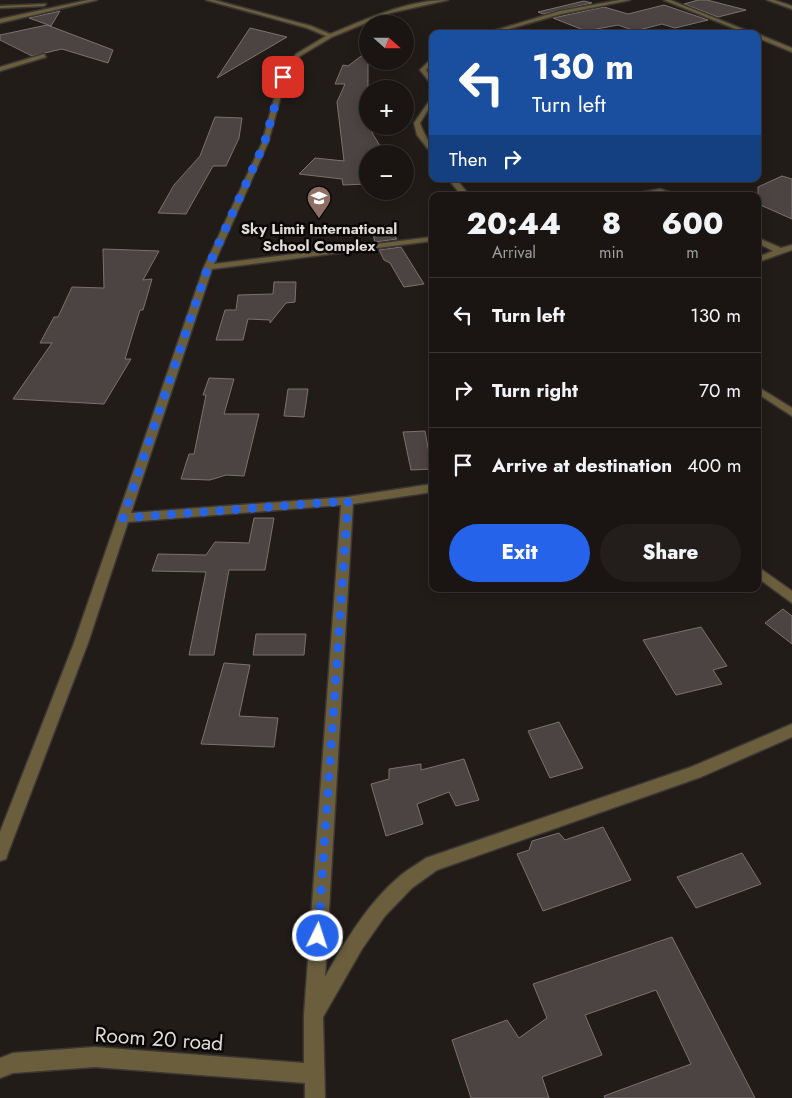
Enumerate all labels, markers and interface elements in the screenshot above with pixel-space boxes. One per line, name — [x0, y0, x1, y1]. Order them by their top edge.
north arrow — [359, 15, 414, 70]
map controls — [359, 15, 414, 200]
text: 130 m — [532, 42, 634, 92]
icon: left — [449, 50, 514, 115]
pin — [262, 56, 304, 98]
icon: arrive — [269, 63, 297, 91]
button: + — [359, 80, 414, 135]
text: Turn left — [532, 88, 606, 120]
button: − — [359, 145, 414, 200]
icon: right — [498, 145, 526, 173]
text: Then — [449, 146, 488, 173]
school or university icon: Sky Limit International School Complex — [306, 185, 332, 219]
text: 20:44 — [467, 202, 561, 245]
text: 8 — [602, 202, 621, 245]
text: 600 — [662, 202, 723, 245]
place label: Sky Limit International School Complex — [241, 218, 397, 257]
text: Arrival — [492, 241, 536, 264]
text: min — [599, 241, 624, 264]
text: m — [686, 241, 699, 264]
icon: left — [449, 301, 477, 329]
text: Turn left — [492, 302, 565, 329]
text: 130 m — [690, 302, 741, 329]
icon: right — [449, 376, 477, 404]
text: Turn right — [492, 377, 578, 404]
text: 70 m — [699, 377, 741, 404]
icon: arrive — [449, 451, 477, 479]
text: Arrive at destination — [492, 452, 672, 479]
text: 400 m — [687, 452, 742, 479]
button: Exit — [449, 524, 590, 582]
button: Share — [600, 524, 741, 582]
position arrow — [291, 909, 343, 961]
street label: Room 20 road — [94, 1020, 224, 1058]

